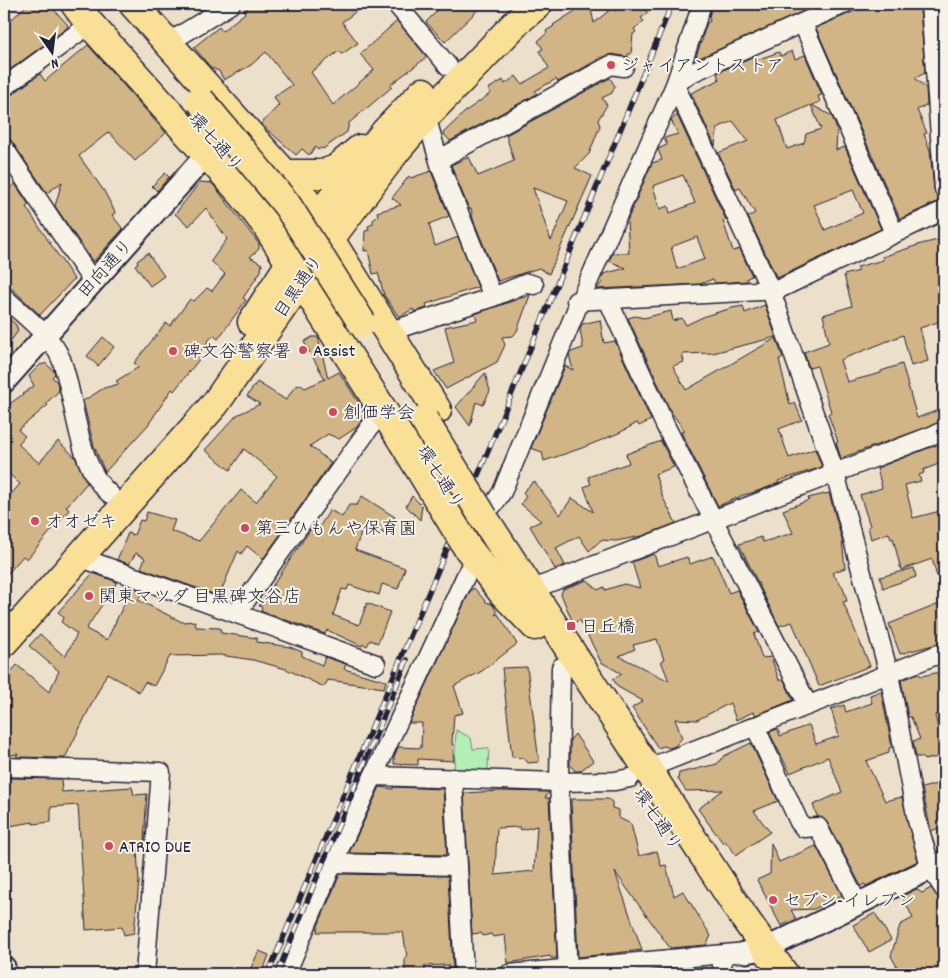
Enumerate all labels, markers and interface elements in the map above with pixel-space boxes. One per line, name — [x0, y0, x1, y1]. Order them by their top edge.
north arrow — [28, 28, 78, 78]
text: N — [49, 52, 60, 73]
place label: ジャイアントストア — [621, 55, 784, 80]
marker: ジャイアントストア — [605, 59, 617, 71]
street label: 環七通り — [181, 108, 247, 179]
street label: 田向通り — [73, 235, 140, 305]
street label: 目黒通り — [270, 251, 331, 324]
place label: Assist — [313, 340, 356, 365]
place label: 碑文谷警察署 — [183, 341, 291, 366]
marker: Assist — [297, 344, 309, 356]
marker: 碑文谷警察署 — [167, 345, 179, 357]
place label: 創価学会 — [343, 402, 415, 427]
marker: 創価学会 — [327, 406, 339, 418]
street label: 環七通り — [409, 441, 469, 515]
place label: オオゼキ — [45, 511, 117, 536]
marker: オオゼキ — [29, 515, 41, 527]
place label: 第三ひもんや保育園 — [255, 518, 417, 543]
marker: 第三ひもんや保育園 — [239, 522, 251, 534]
place label: 関東マツダ 目黒碑文谷店 — [99, 586, 301, 611]
marker: 関東マツダ 目黒碑文谷店 — [83, 590, 95, 602]
place label: 日丘橋 — [581, 616, 635, 641]
marker: 日丘橋 — [565, 620, 577, 632]
street label: 環七通り — [625, 784, 686, 857]
place label: ATRIO DUE — [119, 836, 191, 861]
marker: ATRIO DUE — [103, 840, 115, 852]
place label: セブン-イレブン — [783, 890, 915, 915]
marker: セブン-イレブン — [767, 894, 779, 906]

